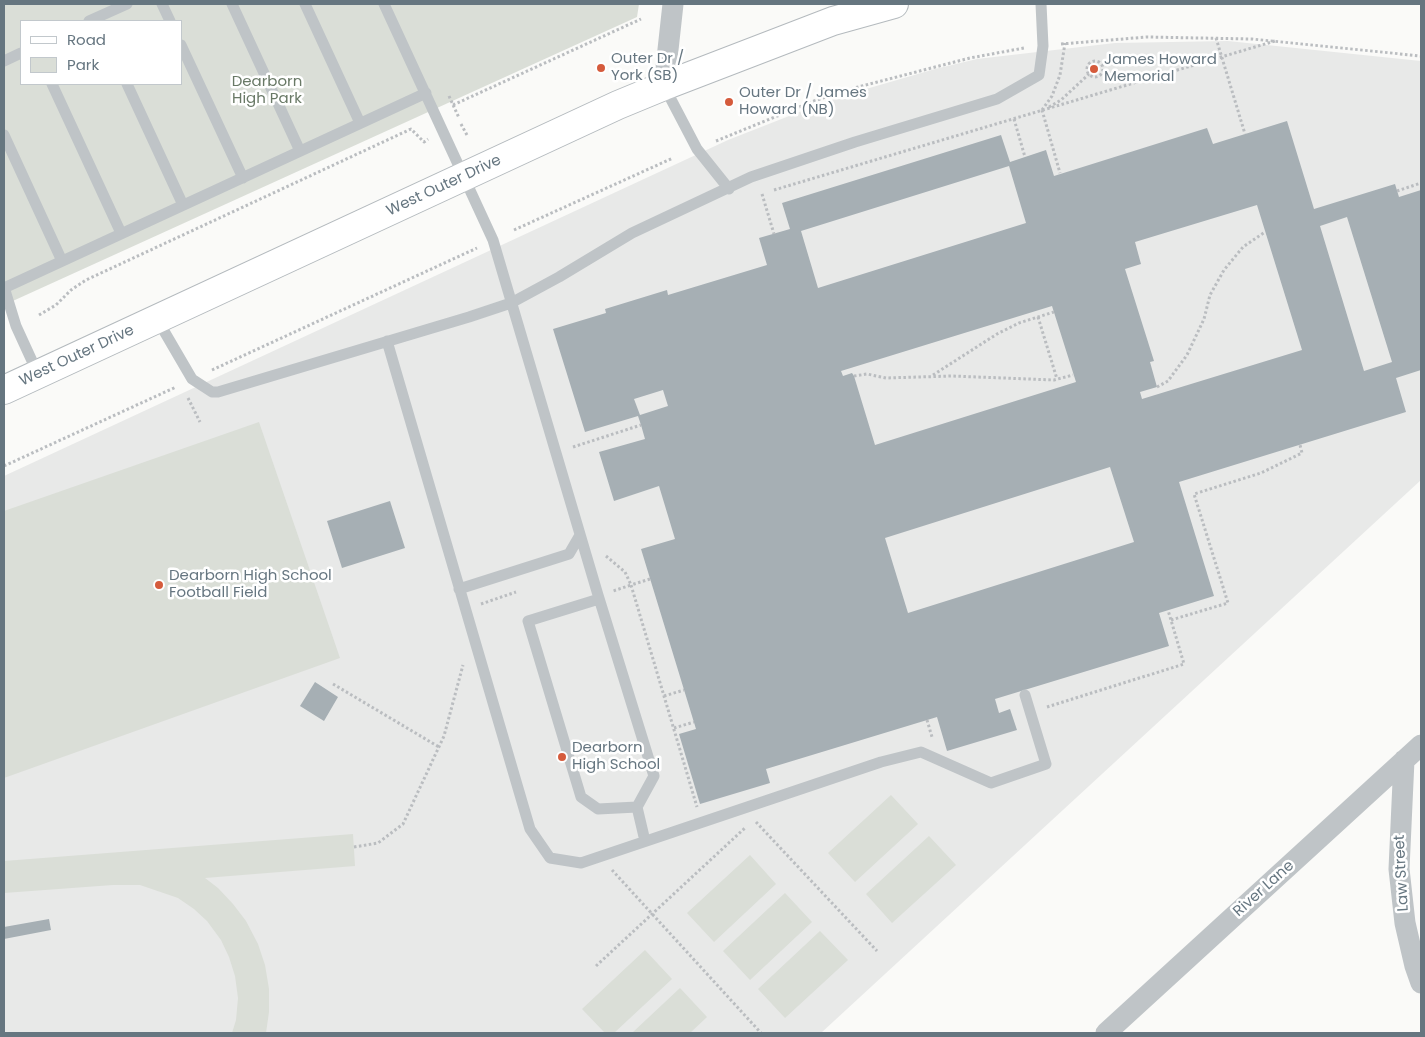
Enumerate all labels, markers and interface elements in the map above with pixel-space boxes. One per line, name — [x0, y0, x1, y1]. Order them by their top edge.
legend — [20, 20, 182, 85]
text: Road — [67, 29, 106, 50]
place label: Outer Dr / York (SB) — [611, 50, 684, 85]
place label: James Howard Memorial — [1104, 51, 1217, 86]
text: Park — [67, 54, 99, 75]
marker: Outer Dr / York (SB) — [595, 62, 607, 74]
marker: James Howard Memorial — [1088, 63, 1100, 75]
park label: Dearborn High Park — [232, 73, 302, 108]
place label: Outer Dr / James Howard (NB) — [739, 84, 867, 119]
marker: Outer Dr / James Howard (NB) — [723, 96, 735, 108]
street label: West Outer Drive — [384, 152, 504, 220]
street label: West Outer Drive — [17, 322, 137, 390]
place label: Dearborn High School Football Field — [169, 567, 332, 602]
marker: Dearborn High School Football Field — [153, 579, 165, 591]
place label: Dearborn High School — [572, 739, 660, 774]
marker: Dearborn High School — [556, 751, 568, 763]
street label: Law Street — [1391, 834, 1413, 912]
street label: River Lane — [1230, 857, 1298, 921]

